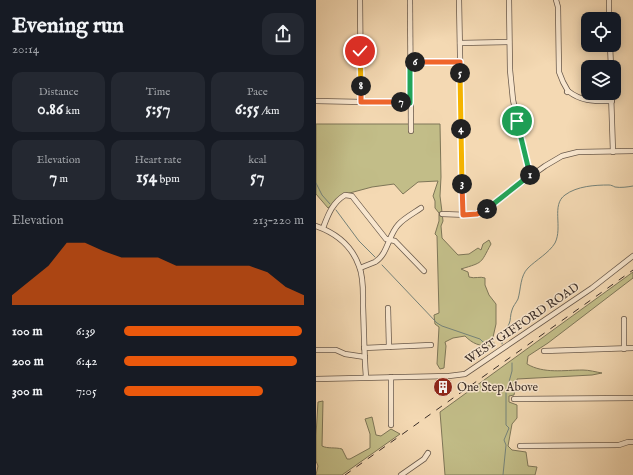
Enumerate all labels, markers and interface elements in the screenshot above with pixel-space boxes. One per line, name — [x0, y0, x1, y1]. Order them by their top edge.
text: Evening run — [12, 12, 124, 40]
map controls — [581, 12, 621, 100]
button: locate — [581, 12, 621, 52]
button: share — [262, 13, 304, 55]
pin — [343, 34, 377, 68]
icon: check — [349, 40, 371, 62]
text: 20:14 — [12, 41, 39, 58]
pin: 6 — [405, 52, 425, 72]
text: 6 — [413, 55, 417, 69]
button: layers — [581, 60, 621, 100]
pin: 5 — [450, 63, 470, 83]
text: 5 — [458, 66, 462, 80]
pin: 8 — [351, 76, 371, 96]
text: 8 — [359, 79, 363, 93]
text: Distance — [39, 85, 79, 99]
text: Time — [146, 85, 170, 99]
text: Pace — [247, 85, 268, 99]
pin: 7 — [391, 92, 411, 112]
text: 7 — [398, 95, 404, 109]
text: 0.86 — [37, 99, 63, 120]
text: 5:57 — [146, 99, 170, 120]
text: 6:55 — [235, 99, 259, 120]
text: km — [63, 104, 80, 118]
text: /km — [259, 104, 280, 118]
pin — [500, 104, 534, 138]
icon: arrive — [506, 110, 528, 132]
pin: 4 — [451, 119, 471, 139]
text: 4 — [458, 122, 464, 136]
text: Elevation — [37, 153, 80, 167]
text: Heart rate — [135, 153, 181, 167]
text: kcal — [248, 153, 267, 167]
pin: 1 — [520, 165, 540, 185]
text: 7 — [49, 167, 57, 188]
text: 154 — [136, 167, 157, 188]
text: 57 — [250, 167, 264, 188]
text: 1 — [528, 168, 532, 182]
text: m — [57, 172, 68, 186]
text: bpm — [157, 172, 180, 186]
pin: 3 — [452, 174, 472, 194]
text: 3 — [460, 177, 464, 191]
pin: 2 — [477, 199, 497, 219]
text: 2 — [484, 202, 490, 216]
text: Elevation — [12, 212, 64, 229]
text: 213–220 m — [252, 212, 304, 229]
street label: WEST GIFFORD ROAD — [462, 279, 583, 367]
text: 100 m — [12, 323, 42, 340]
text: 6:39 — [76, 323, 95, 340]
text: 200 m — [12, 353, 44, 370]
text: 6:42 — [76, 353, 97, 370]
building icon: One Step Above — [432, 376, 454, 398]
place label: One Step Above — [457, 380, 539, 396]
text: 300 m — [12, 383, 43, 400]
text: 7:05 — [76, 383, 97, 400]

